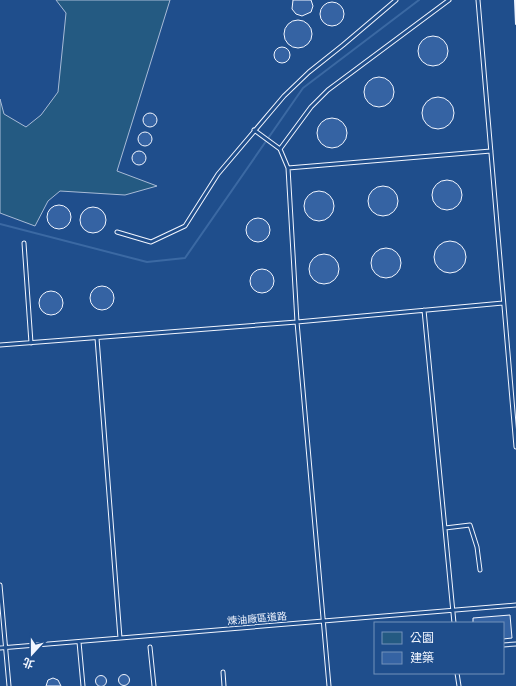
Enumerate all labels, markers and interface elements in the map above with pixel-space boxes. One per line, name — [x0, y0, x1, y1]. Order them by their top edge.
street label: 煉油廠區道路 — [226, 607, 287, 628]
legend — [374, 622, 504, 674]
text: 公園 — [410, 628, 434, 646]
north arrow — [12, 634, 52, 674]
text: 建築 — [410, 648, 434, 666]
text: 北 — [20, 655, 36, 674]

